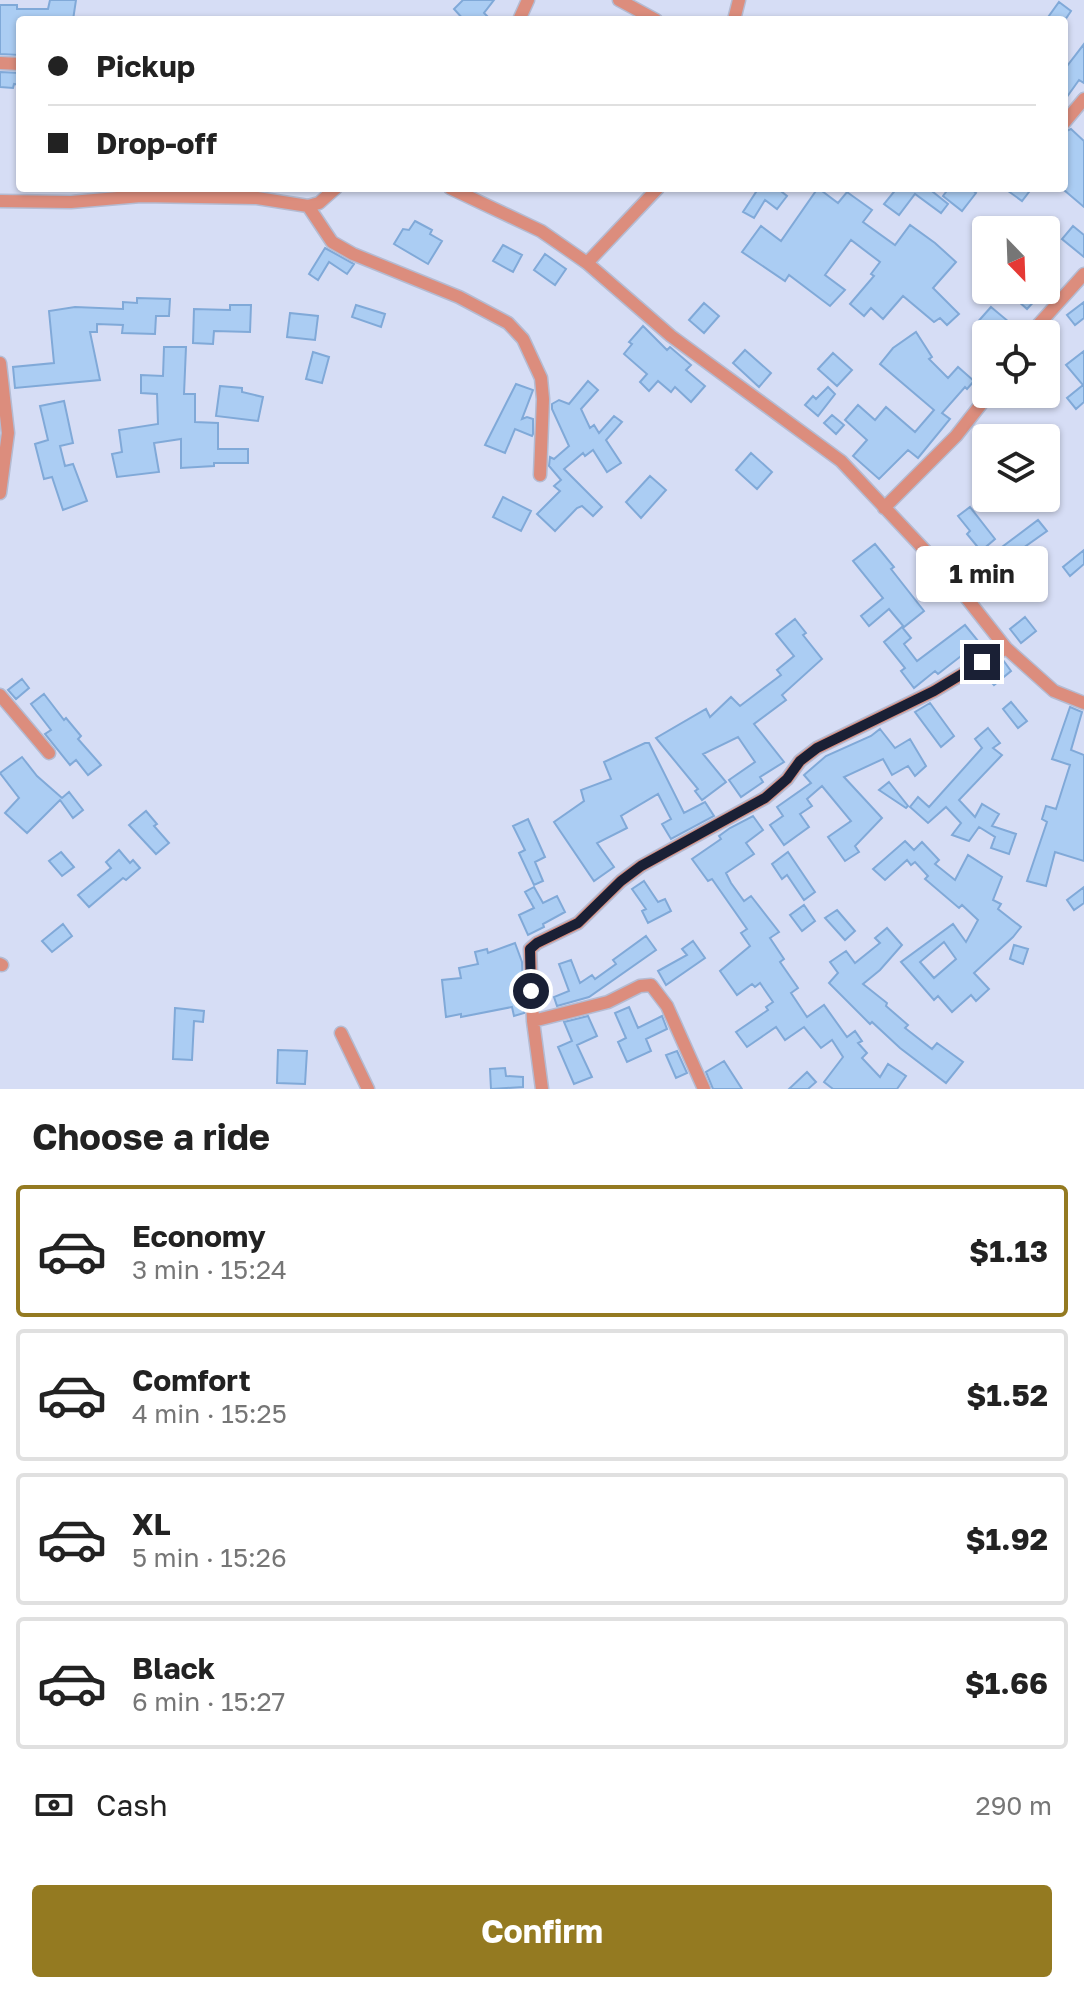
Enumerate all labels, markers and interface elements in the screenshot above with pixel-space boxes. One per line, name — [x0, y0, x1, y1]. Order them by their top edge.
text: Pickup — [96, 48, 195, 84]
text: Drop-off — [96, 125, 217, 161]
north arrow — [972, 216, 1060, 304]
map controls — [972, 216, 1060, 512]
button: locate — [972, 320, 1060, 408]
button: layers — [972, 424, 1060, 512]
callout: 1 min — [916, 546, 1048, 602]
text: 1 min — [949, 558, 1015, 589]
route end — [964, 644, 1000, 680]
route start — [513, 973, 549, 1009]
text: Choose a ride — [32, 1115, 270, 1158]
icon: car — [36, 1215, 108, 1287]
text: Economy — [132, 1218, 266, 1254]
text: $1.13 — [969, 1233, 1048, 1269]
text: 3 min · 15:24 — [132, 1254, 287, 1285]
icon: car — [36, 1359, 108, 1431]
text: Comfort — [132, 1362, 251, 1398]
text: $1.52 — [966, 1377, 1048, 1413]
text: 4 min · 15:25 — [132, 1398, 287, 1429]
icon: car — [36, 1503, 108, 1575]
text: XL — [132, 1506, 171, 1542]
text: $1.92 — [966, 1521, 1048, 1557]
text: 5 min · 15:26 — [132, 1542, 287, 1573]
icon: car — [36, 1647, 108, 1719]
text: Black — [132, 1650, 215, 1686]
text: $1.66 — [965, 1665, 1048, 1701]
text: 6 min · 15:27 — [132, 1686, 285, 1717]
icon: cash — [32, 1783, 76, 1827]
text: Cash — [96, 1787, 168, 1823]
text: 290 m — [976, 1790, 1052, 1821]
button: Confirm — [32, 1885, 1052, 1977]

